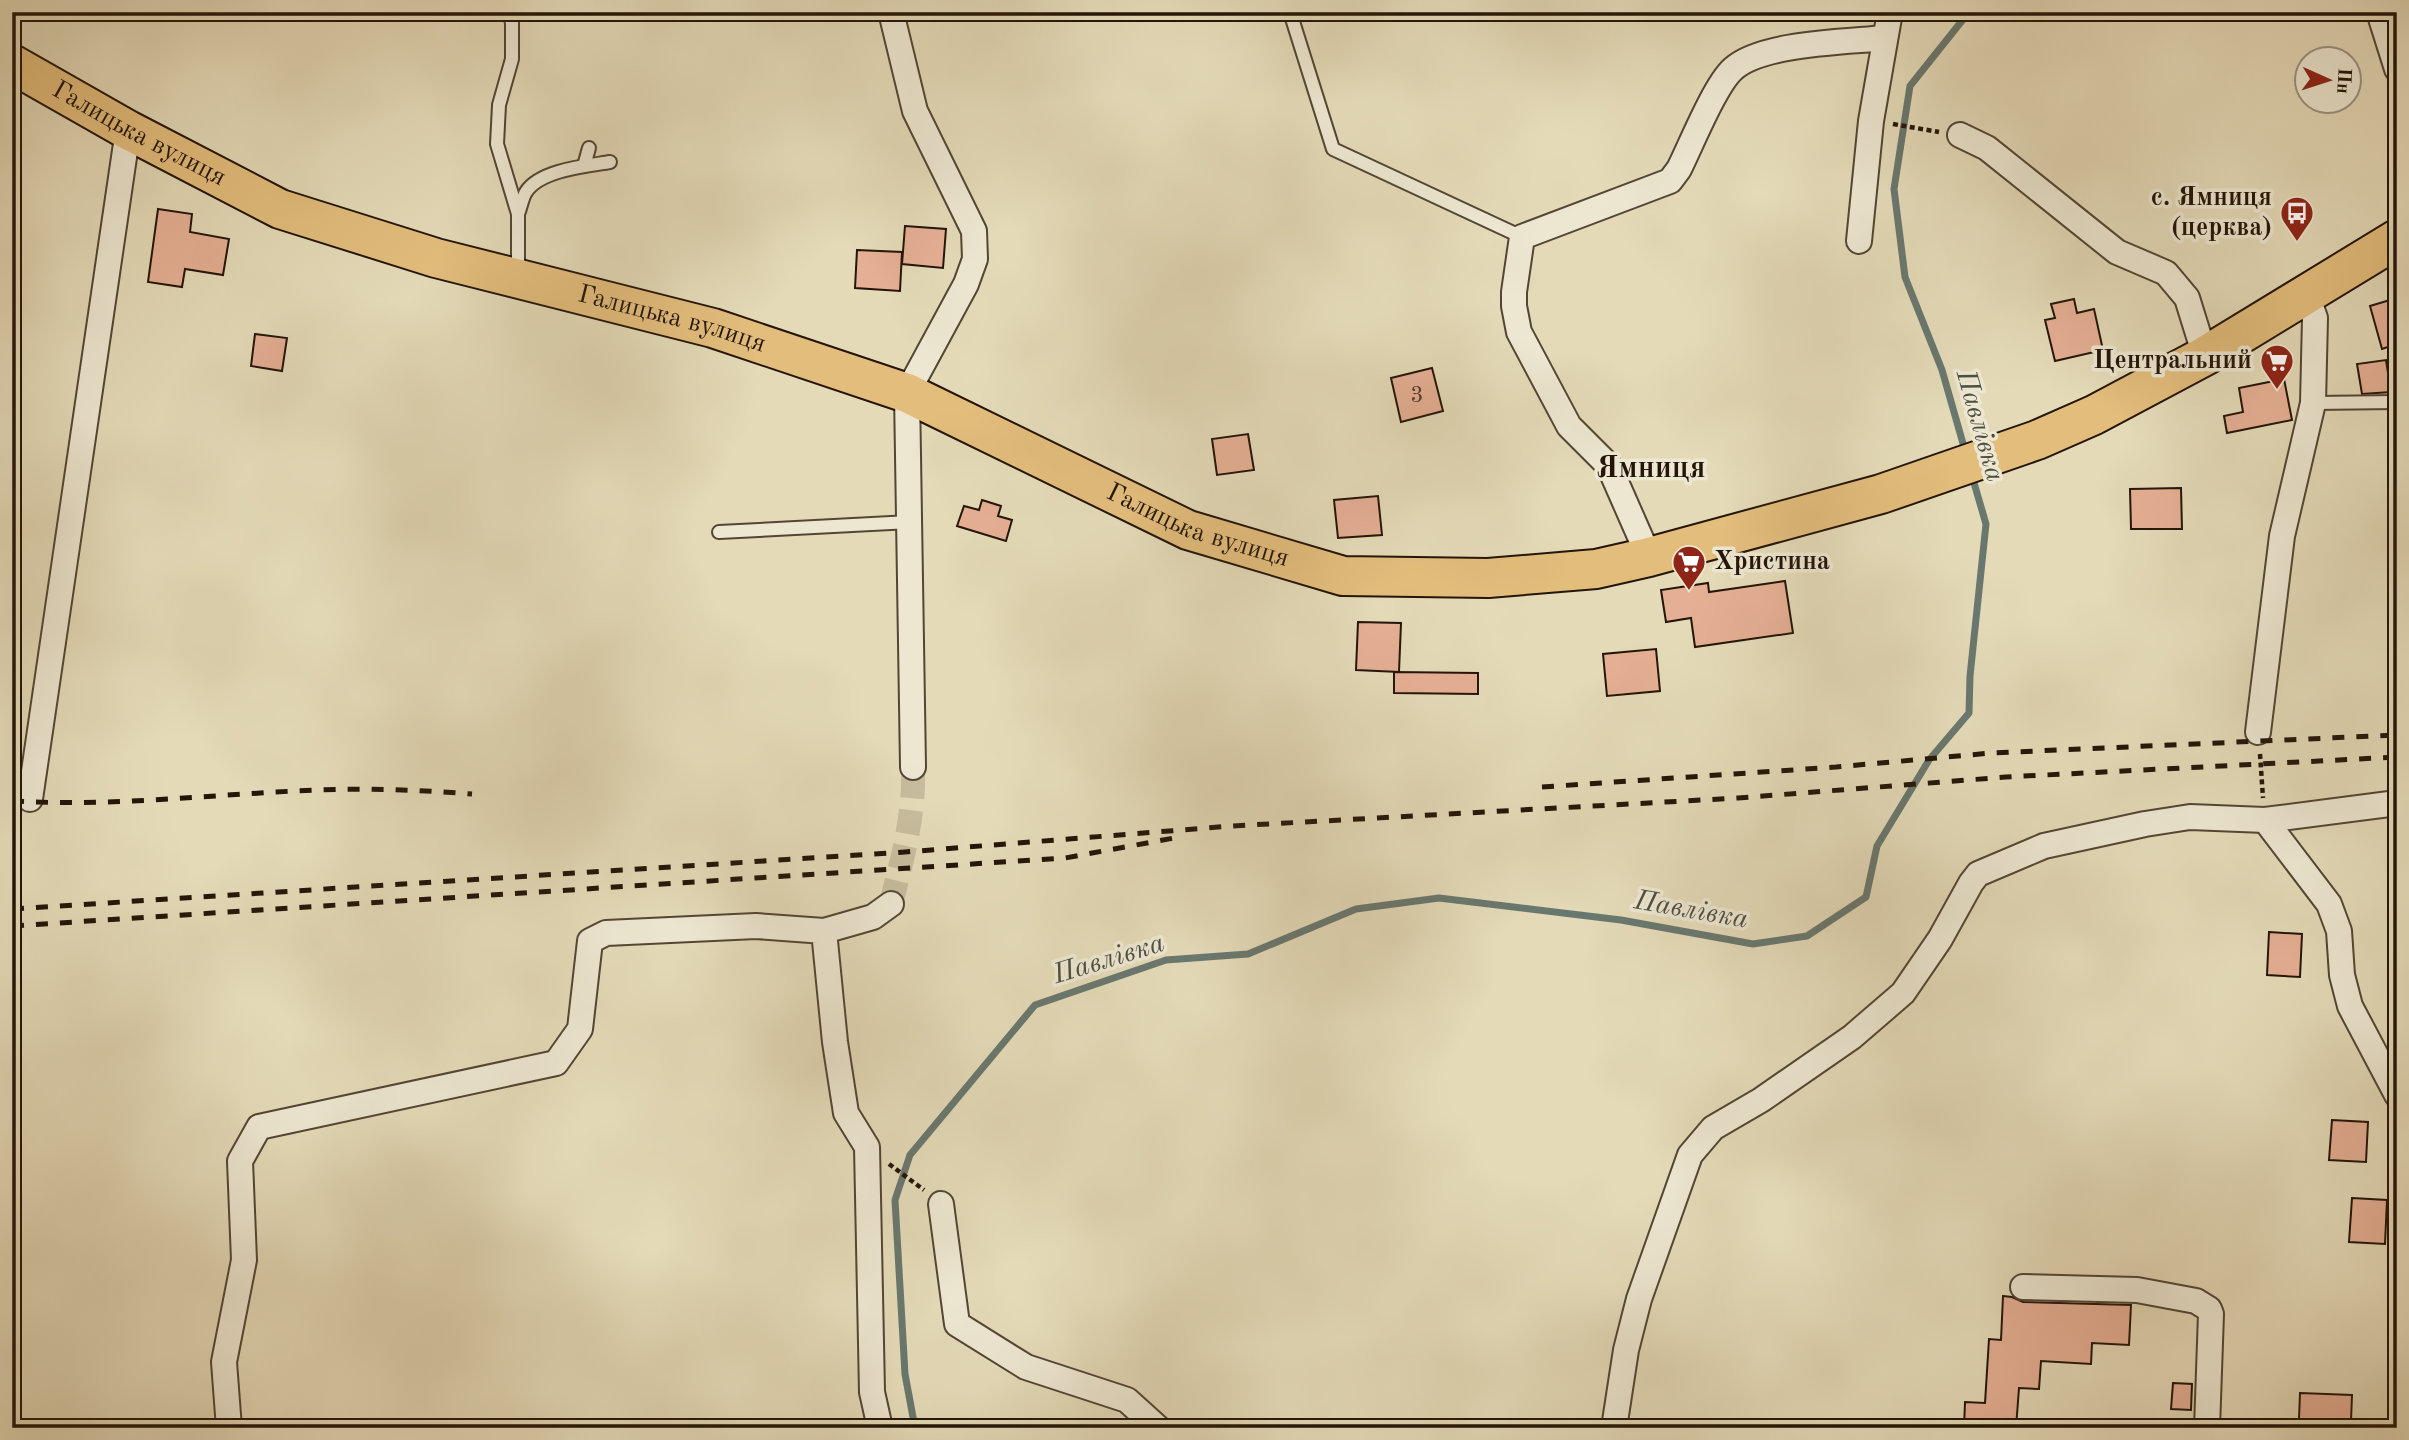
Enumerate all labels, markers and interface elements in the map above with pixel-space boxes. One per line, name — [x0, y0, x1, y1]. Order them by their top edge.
north arrow — [2294, 46, 2364, 116]
text: Пн — [2332, 67, 2353, 94]
street label: Галицька вулиця — [48, 77, 230, 191]
place label: с. Ямниця (церква) — [2151, 185, 2272, 241]
bus stop icon: с. Ямниця (церква) — [2278, 194, 2316, 243]
street label: Галицька вулиця — [575, 281, 769, 358]
supermarket icon: Центральний — [2258, 342, 2296, 391]
place label: Центральний — [2093, 348, 2252, 374]
water label: Павлівка — [1949, 366, 2008, 485]
house number: 3 — [1410, 384, 1424, 407]
district label: Ямниця — [1597, 454, 1705, 484]
street label: Галицька вулиця — [1102, 479, 1292, 572]
supermarket icon: Христина — [1670, 543, 1708, 592]
place label: Христина — [1714, 549, 1830, 575]
water label: Павлівка — [1631, 887, 1750, 935]
water label: Павлівка — [1049, 930, 1168, 991]

